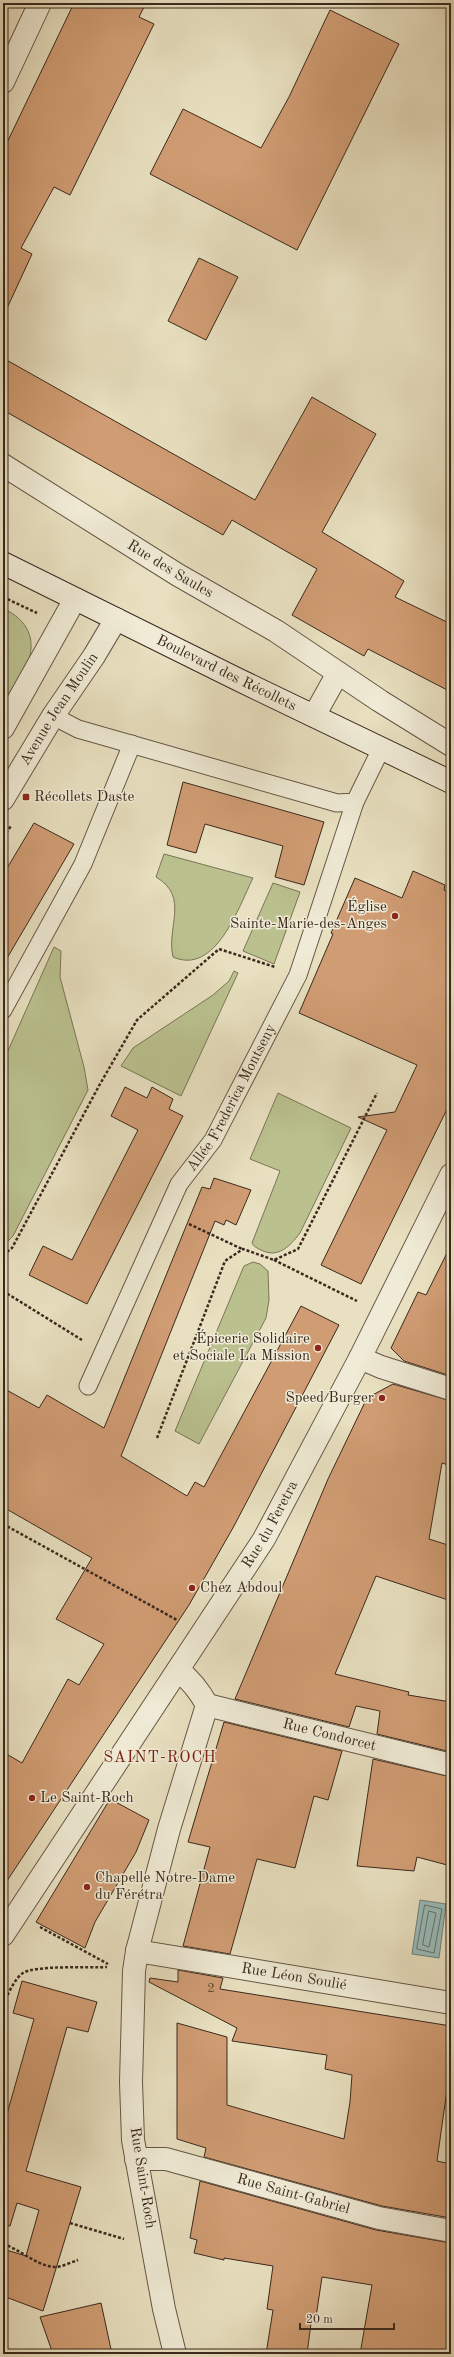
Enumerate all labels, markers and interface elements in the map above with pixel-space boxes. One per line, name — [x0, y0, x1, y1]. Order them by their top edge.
street label: Rue des Saules — [124, 538, 216, 601]
street label: Boulevard des Récollets — [154, 633, 299, 714]
street label: Avenue Jean Moulin — [17, 650, 101, 768]
place label: Récollets Daste — [34, 790, 134, 805]
marker: Récollets Daste — [21, 792, 31, 802]
place label: Église Sainte-Marie-des-Anges — [230, 897, 387, 932]
marker: Église Sainte-Marie-des-Anges — [390, 911, 400, 921]
street label: Allée Frederica Montseny — [184, 1022, 279, 1174]
place label: Épicerie Solidaire et Sociale La Mission — [173, 1329, 310, 1364]
marker: Épicerie Solidaire et Sociale La Mission — [313, 1343, 323, 1353]
place label: Speed Burger — [285, 1391, 374, 1406]
marker: Speed Burger — [377, 1393, 387, 1403]
street label: Rue du Feretra — [239, 1478, 301, 1571]
place label: Chez Abdoul — [200, 1581, 282, 1596]
marker: Chez Abdoul — [187, 1583, 197, 1593]
street label: Rue Condorcet — [281, 1716, 378, 1754]
district label: SAINT-ROCH — [103, 1750, 217, 1766]
place label: Le Saint-Roch — [40, 1791, 134, 1806]
marker: Le Saint-Roch — [27, 1793, 37, 1803]
place label: Chapelle Notre-Dame du Férétra — [95, 1871, 235, 1903]
marker: Chapelle Notre-Dame du Férétra — [82, 1882, 92, 1892]
street label: Rue Léon Soulié — [240, 1961, 348, 1993]
house number: 2 — [207, 1982, 215, 1995]
street label: Rue Saint-Roch — [127, 2126, 157, 2230]
street label: Rue Saint-Gabriel — [235, 2171, 351, 2217]
scale bar — [300, 2305, 394, 2331]
text: 20 m — [306, 2314, 333, 2326]

